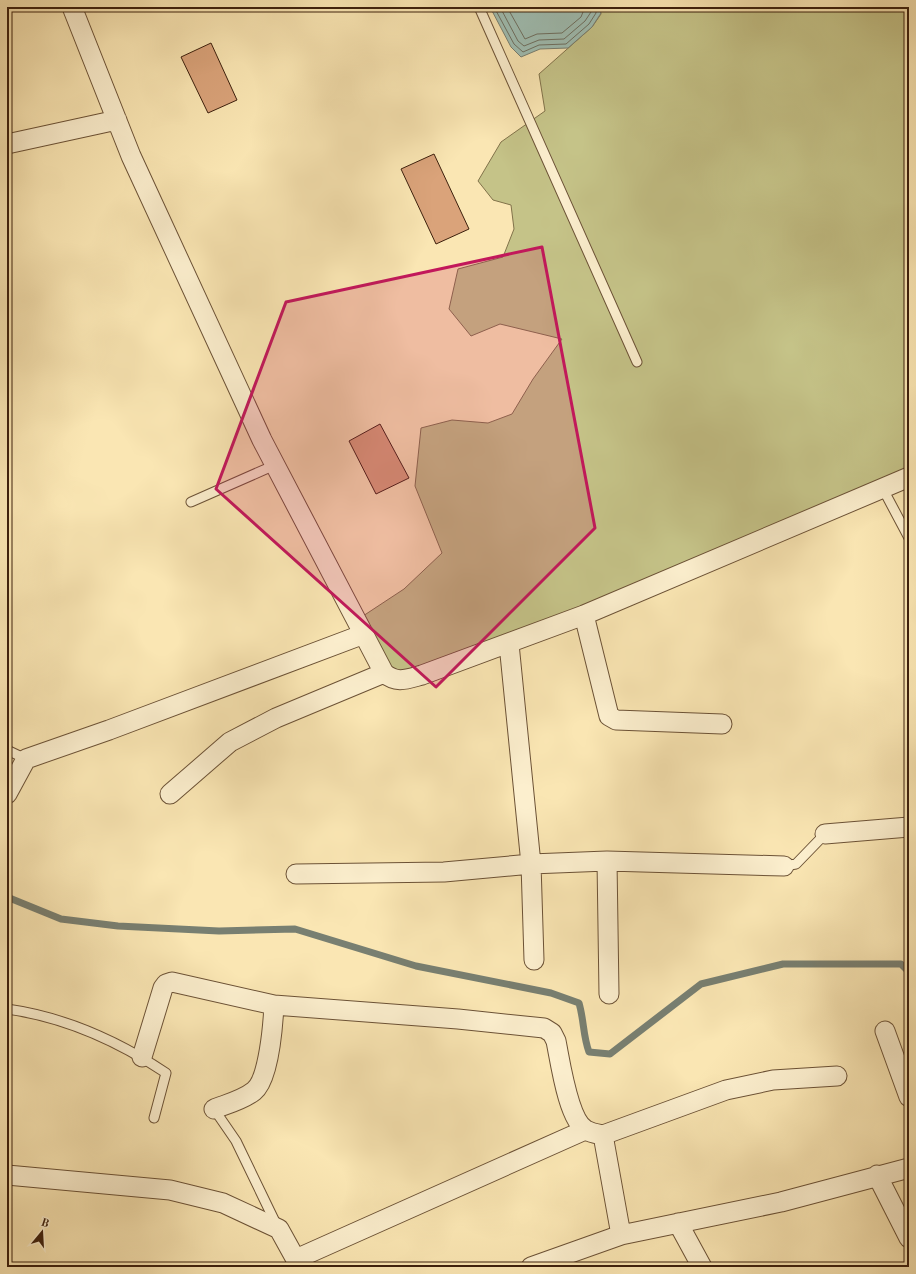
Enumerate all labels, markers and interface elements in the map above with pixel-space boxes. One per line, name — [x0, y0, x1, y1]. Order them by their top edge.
north arrow — [22, 1212, 62, 1252]
text: B — [39, 1217, 50, 1230]

